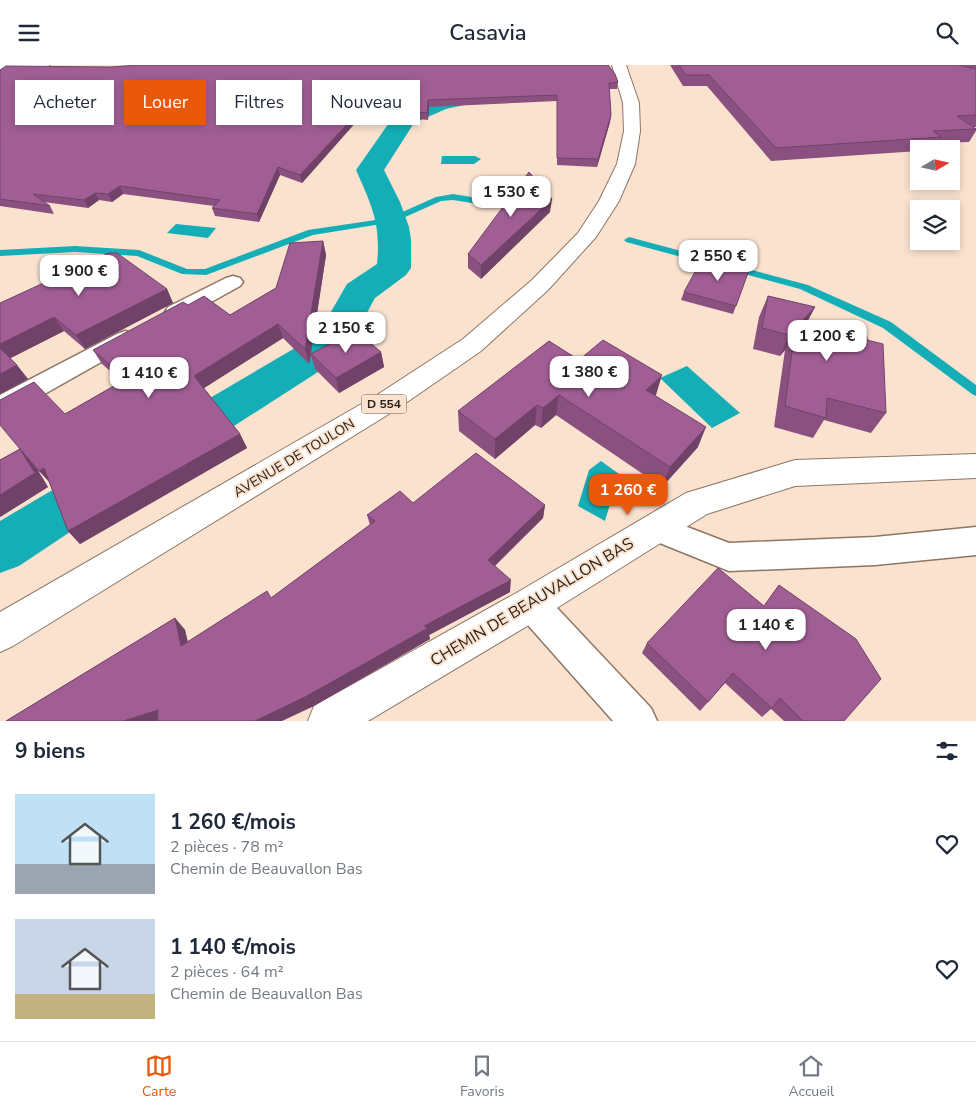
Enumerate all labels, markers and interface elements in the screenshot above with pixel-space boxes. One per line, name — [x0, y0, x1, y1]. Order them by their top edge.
text: Casavia — [449, 18, 527, 48]
icon: menu — [15, 19, 43, 47]
icon: search — [933, 19, 961, 47]
chip: Acheter — [15, 80, 114, 125]
chip: Louer — [124, 80, 206, 125]
chip: Filtres — [216, 80, 302, 125]
chip: Nouveau — [312, 80, 420, 125]
north arrow — [910, 140, 960, 190]
map controls — [910, 140, 960, 250]
pin: 1 530 € — [465, 175, 557, 218]
text: 1 530 € — [483, 181, 539, 203]
button: layers — [910, 200, 960, 250]
pin: 2 550 € — [672, 239, 764, 282]
text: 2 550 € — [690, 245, 746, 267]
pin: 1 900 € — [33, 255, 125, 297]
text: 1 900 € — [51, 260, 107, 282]
pin: 2 150 € — [300, 311, 392, 354]
text: 2 150 € — [318, 317, 374, 339]
pin: 1 200 € — [781, 319, 873, 362]
text: 1 200 € — [799, 325, 855, 347]
pin: 1 380 € — [543, 355, 635, 398]
pin: 1 410 € — [103, 357, 195, 399]
text: 1 380 € — [561, 361, 617, 383]
text: 1 410 € — [121, 362, 177, 384]
road number: D 554 — [362, 394, 406, 413]
street label: AVENUE DE TOULON — [230, 414, 358, 502]
pin: 1 260 € — [582, 473, 674, 516]
text: 1 260 € — [600, 479, 656, 501]
street label: CHEMIN DE BEAUVALLON BAS — [426, 532, 638, 672]
pin: 1 140 € — [720, 609, 812, 651]
text: 1 140 € — [738, 614, 794, 636]
text: 9 biens — [15, 737, 85, 765]
icon: filters — [933, 737, 961, 765]
text: 1 260 €/mois — [170, 808, 296, 836]
icon: home — [55, 814, 115, 874]
icon: heart — [933, 830, 961, 858]
text: 2 pièces · 78 m² — [170, 836, 284, 858]
text: Chemin de Beauvallon Bas — [170, 858, 363, 880]
text: 1 140 €/mois — [170, 933, 296, 961]
icon: home — [55, 939, 115, 999]
icon: heart — [933, 955, 961, 983]
text: 2 pièces · 64 m² — [170, 961, 284, 983]
text: Chemin de Beauvallon Bas — [170, 983, 363, 1005]
tab: Carte — [142, 1052, 176, 1101]
tab: Favoris — [460, 1052, 505, 1101]
tab: Accueil — [788, 1052, 834, 1101]

